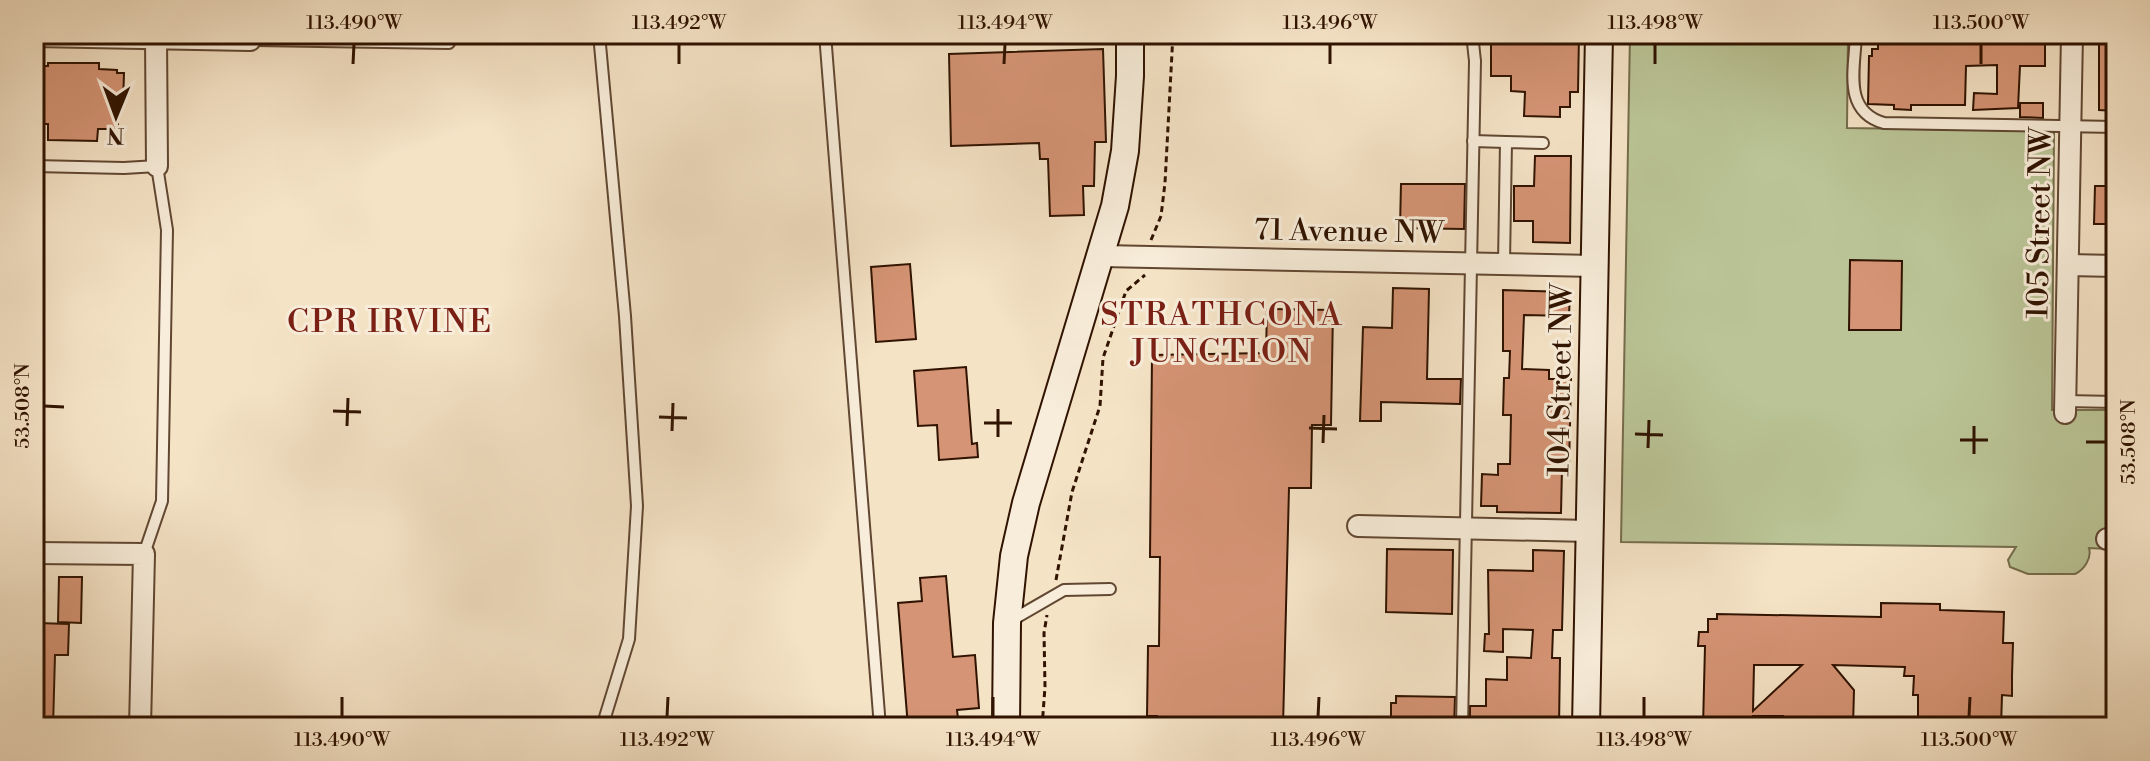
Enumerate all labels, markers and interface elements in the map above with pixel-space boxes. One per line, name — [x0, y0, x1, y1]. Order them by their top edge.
text: 113.490°W — [306, 11, 403, 36]
text: 113.492°W — [632, 11, 727, 36]
text: 113.494°W — [958, 11, 1053, 36]
text: 113.496°W — [1283, 11, 1378, 36]
text: 113.498°W — [1607, 11, 1703, 36]
text: 113.500°W — [1933, 11, 2030, 36]
north arrow — [76, 76, 156, 156]
text: N — [106, 121, 125, 148]
street label: 105 Street NW — [2019, 126, 2061, 319]
street label: 71 Avenue NW — [1254, 211, 1445, 253]
street label: 104 Street NW — [1540, 282, 1582, 477]
district label: STRATHCONA JUNCTION — [1100, 295, 1344, 372]
district label: CPR IRVINE — [287, 302, 493, 342]
text: 53.508°N — [11, 363, 36, 449]
text: 53.508°N — [2117, 399, 2142, 485]
text: 113.490°W — [294, 728, 391, 753]
text: 113.492°W — [620, 728, 715, 753]
text: 113.494°W — [946, 728, 1041, 753]
text: 113.496°W — [1271, 728, 1366, 753]
text: 113.498°W — [1596, 728, 1692, 753]
text: 113.500°W — [1921, 728, 2018, 753]

